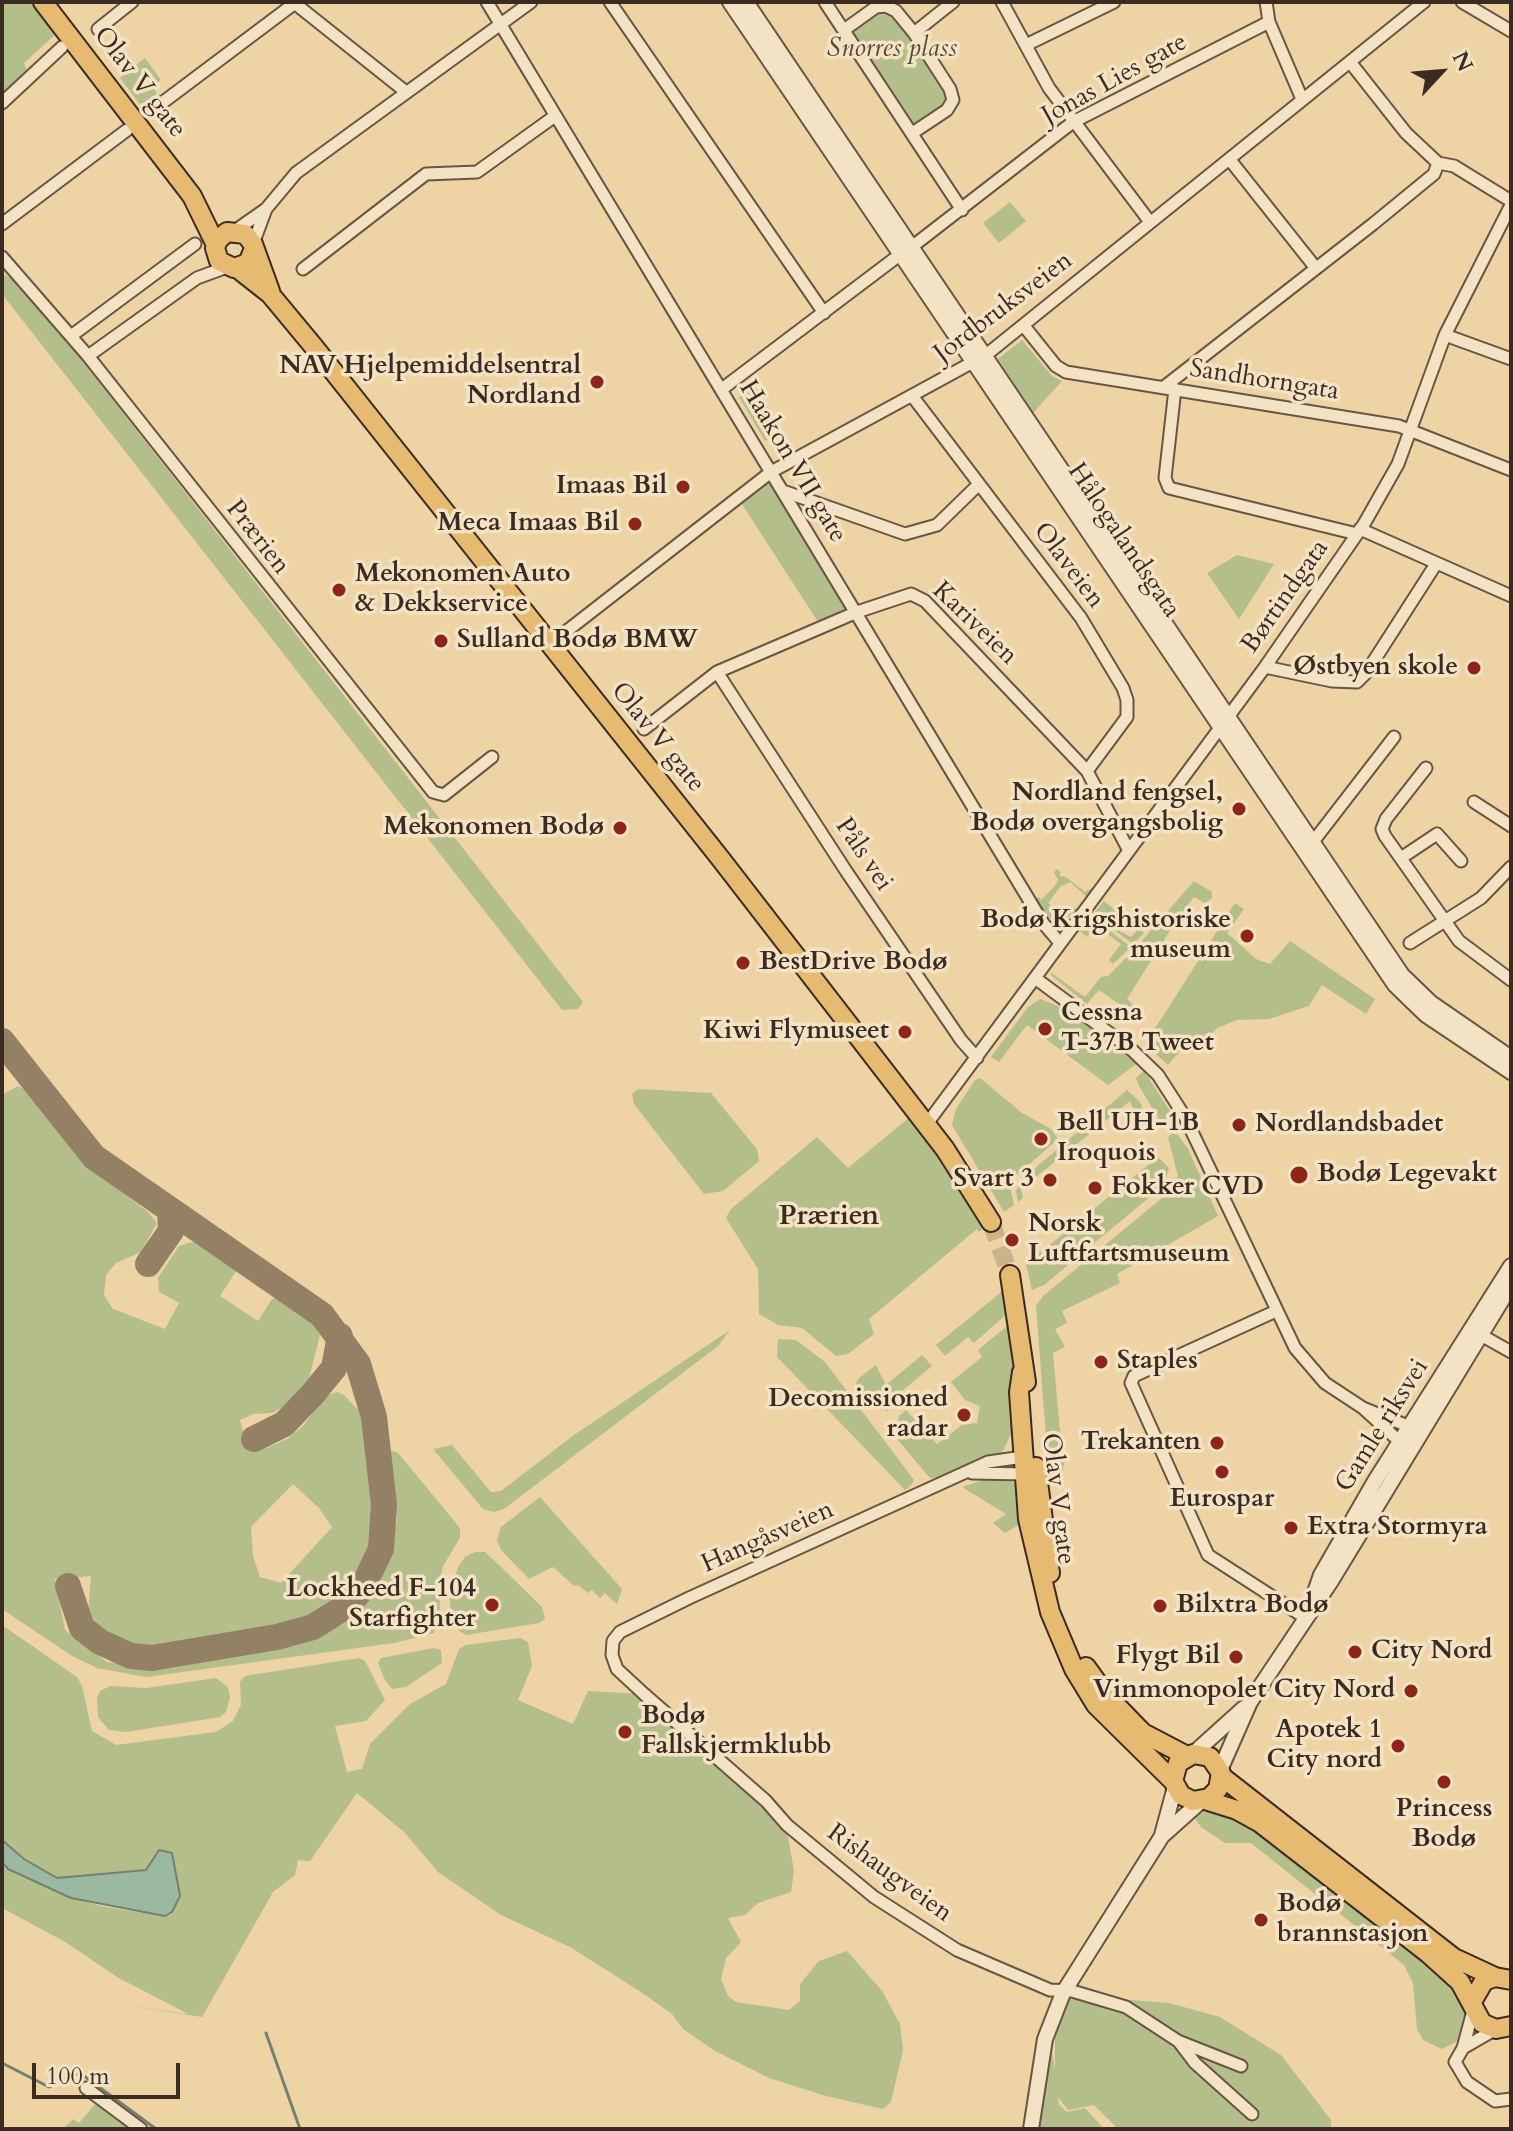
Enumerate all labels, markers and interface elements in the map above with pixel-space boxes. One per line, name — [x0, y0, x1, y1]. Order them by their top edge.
street label: Olav V gate — [86, 21, 192, 145]
street label: Jonas Lies gate — [1037, 27, 1193, 133]
north arrow — [1401, 32, 1481, 112]
park label: Snorres plass — [827, 34, 957, 66]
text: N — [1445, 46, 1480, 77]
street label: Jordbruksveien — [929, 246, 1079, 370]
place label: NAV Hjelpemiddelsentral Nordland — [279, 351, 581, 412]
street label: Sandhorngata — [1187, 354, 1341, 408]
marker: NAV Hjelpemiddelsentral Nordland — [588, 373, 606, 391]
street label: Haakon VII gate — [731, 375, 853, 549]
street label: Hålogalandsgata — [1060, 458, 1186, 624]
place label: Imaas Bil — [556, 471, 667, 503]
marker: Imaas Bil — [674, 478, 692, 496]
street label: Prærien — [218, 495, 296, 581]
place label: Meca Imaas Bil — [437, 508, 619, 540]
marker: Meca Imaas Bil — [626, 515, 644, 533]
street label: Olaveien — [1026, 517, 1110, 615]
street label: Børtindgata — [1236, 534, 1336, 660]
place label: Mekonomen Auto & Dekkservice — [355, 559, 571, 620]
street label: Kariveien — [925, 576, 1023, 672]
marker: Mekonomen Auto & Dekkservice — [330, 581, 348, 599]
place label: Sulland Bodø BMW — [457, 625, 698, 657]
marker: Sulland Bodø BMW — [432, 632, 450, 650]
place label: Østbyen skole — [1293, 652, 1458, 684]
marker: Østbyen skole — [1465, 659, 1483, 677]
street label: Olav V gate — [603, 677, 711, 799]
place label: Nordland fengsel, Bodø overgangsbolig — [970, 778, 1223, 840]
marker: Nordland fengsel, Bodø overgangsbolig — [1230, 800, 1248, 818]
place label: Mekonomen Bodø — [383, 812, 604, 844]
street label: Påls vei — [827, 813, 899, 897]
marker: Mekonomen Bodø — [611, 819, 629, 837]
place label: Bodø Krigshistoriske museum — [980, 905, 1231, 966]
marker: Bodø Krigshistoriske museum — [1238, 927, 1256, 945]
place label: BestDrive Bodø — [759, 947, 948, 979]
marker: BestDrive Bodø — [734, 954, 752, 972]
place label: Cessna T-37B Tweet — [1061, 998, 1214, 1060]
place label: Kiwi Flymuseet — [703, 1016, 889, 1048]
marker: Cessna T-37B Tweet — [1036, 1020, 1054, 1038]
marker: Kiwi Flymuseet — [896, 1023, 914, 1041]
place label: Bell UH-1B Iroquois — [1057, 1108, 1199, 1170]
place label: Nordlandsbadet — [1255, 1109, 1443, 1141]
marker: Nordlandsbadet — [1230, 1116, 1248, 1134]
marker: Bell UH-1B Iroquois — [1032, 1130, 1050, 1148]
place label: Bodø Legevakt — [1317, 1159, 1497, 1191]
place label: Svart 3 — [954, 1164, 1034, 1196]
marker: Bodø Legevakt — [1288, 1164, 1310, 1186]
marker: Svart 3 — [1041, 1171, 1059, 1189]
place label: Fokker CVD — [1111, 1172, 1264, 1204]
marker: Fokker CVD — [1086, 1179, 1104, 1197]
district label: Prærien — [779, 1201, 879, 1235]
place label: Norsk Luftfartsmuseum — [1028, 1209, 1230, 1270]
marker: Norsk Luftfartsmuseum — [1003, 1231, 1021, 1249]
place label: Staples — [1117, 1346, 1198, 1378]
marker: Staples — [1092, 1353, 1110, 1371]
street label: Gamle riksvei — [1330, 1354, 1436, 1498]
place label: Decomissioned radar — [768, 1384, 948, 1446]
marker: Decomissioned radar — [955, 1406, 973, 1424]
place label: Trekanten — [1081, 1427, 1201, 1459]
street label: Olav V gate — [1033, 1431, 1081, 1567]
marker: Trekanten — [1208, 1434, 1226, 1452]
marker: Eurospar — [1213, 1463, 1231, 1481]
place label: Eurospar — [1169, 1484, 1275, 1516]
street label: Hangåsveien — [697, 1495, 839, 1581]
place label: Extra Stormyra — [1307, 1512, 1488, 1544]
marker: Extra Stormyra — [1282, 1519, 1300, 1537]
place label: Lockheed F-104 Starfighter — [286, 1574, 476, 1636]
place label: Bilxtra Bodø — [1176, 1590, 1329, 1622]
marker: Lockheed F-104 Starfighter — [483, 1596, 501, 1614]
marker: Bilxtra Bodø — [1151, 1597, 1169, 1615]
place label: City Nord — [1371, 1636, 1492, 1668]
place label: Flygt Bil — [1116, 1641, 1220, 1673]
marker: City Nord — [1346, 1643, 1364, 1661]
marker: Flygt Bil — [1227, 1648, 1245, 1666]
place label: Vinmonopolet City Nord — [1093, 1675, 1395, 1707]
marker: Vinmonopolet City Nord — [1402, 1682, 1420, 1700]
place label: Bodø Fallskjermklubb — [641, 1701, 832, 1762]
place label: Apotek 1 City nord — [1266, 1715, 1382, 1776]
marker: Bodø Fallskjermklubb — [616, 1723, 634, 1741]
marker: Apotek 1 City nord — [1389, 1737, 1407, 1755]
marker: Princess Bodø — [1435, 1773, 1453, 1791]
place label: Princess Bodø — [1396, 1794, 1492, 1856]
street label: Rishaugveien — [820, 1818, 958, 1930]
place label: Bodø brannstasjon — [1277, 1889, 1428, 1950]
marker: Bodø brannstasjon — [1252, 1911, 1270, 1929]
scale bar — [36, 2047, 184, 2097]
text: 100 m — [46, 2060, 110, 2093]

